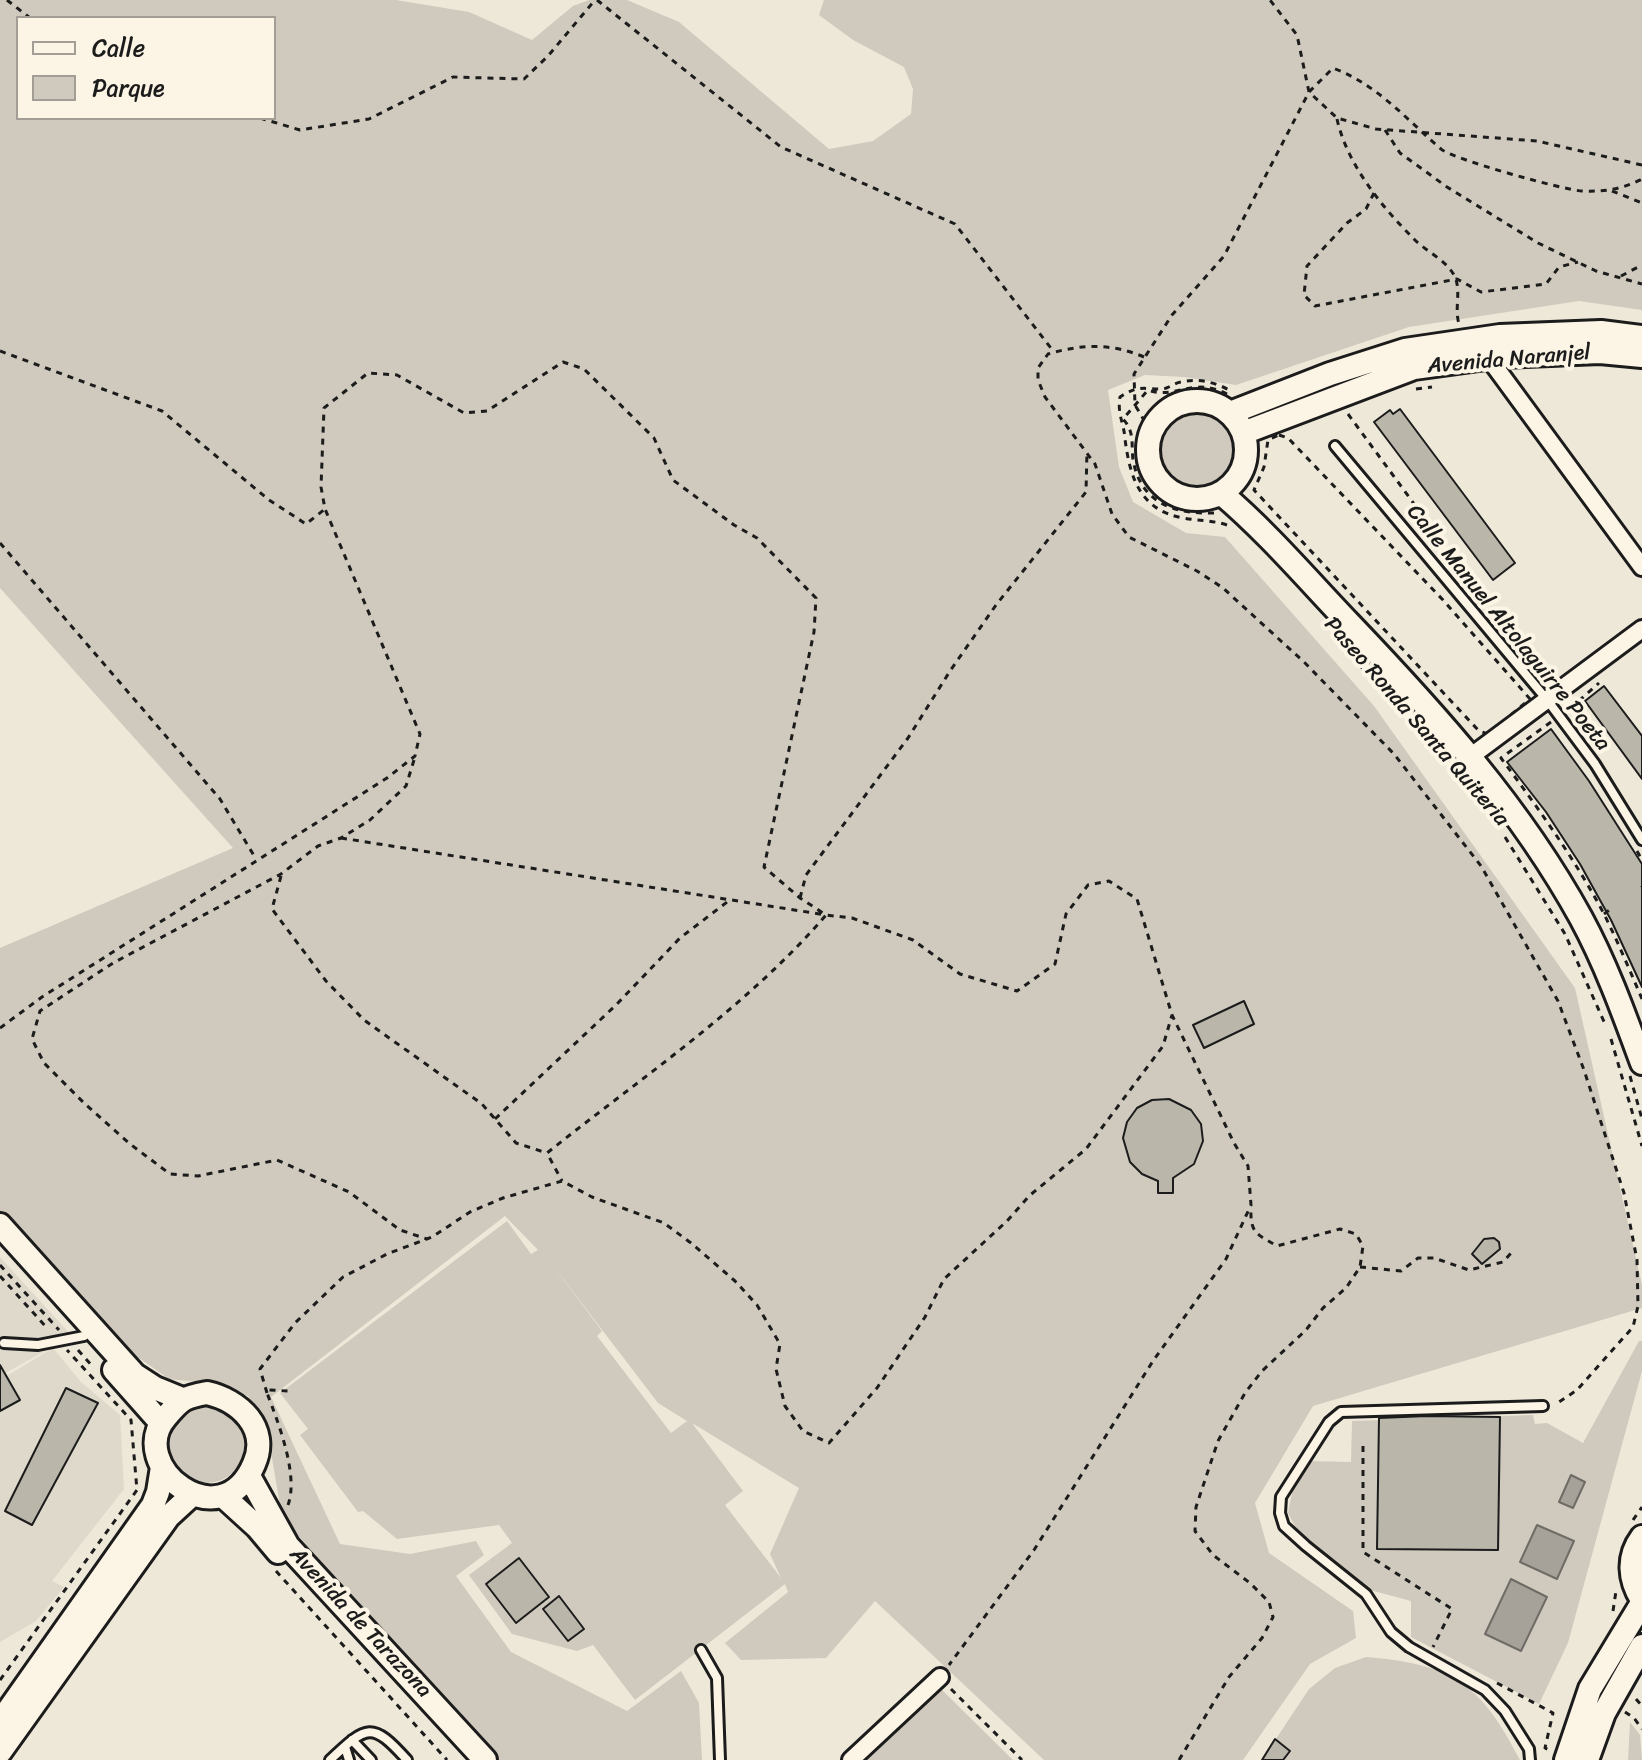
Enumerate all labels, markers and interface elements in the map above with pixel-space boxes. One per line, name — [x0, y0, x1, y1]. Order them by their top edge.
legend — [16, 16, 276, 120]
text: Calle — [92, 27, 145, 69]
text: Parque — [92, 67, 165, 109]
street label: Avenida Naranjel — [1426, 340, 1592, 380]
street label: Calle Manuel Altolaguirre Poeta — [1401, 500, 1615, 756]
street label: Paseo Ronda Santa Quiteria — [1318, 612, 1514, 832]
street label: Avenida de Tarazona — [283, 1542, 437, 1704]

